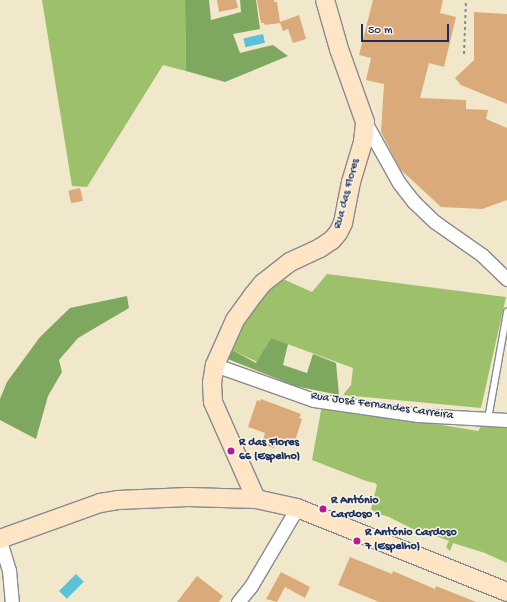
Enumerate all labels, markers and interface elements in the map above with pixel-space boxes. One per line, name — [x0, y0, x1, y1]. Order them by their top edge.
scale bar — [363, 16, 451, 42]
text: 50 m — [368, 24, 393, 38]
street label: Rua das Flores — [332, 157, 364, 231]
street label: Rua José Fernandes Carreira — [310, 390, 454, 424]
place label: R das Flores 66 (Espelho) — [239, 437, 300, 465]
marker: R das Flores 66 (Espelho) — [226, 446, 236, 456]
place label: R António Cardoso 1 — [331, 495, 380, 523]
marker: R António Cardoso 1 — [318, 504, 328, 514]
place label: R António Cardoso 7 (Espelho) — [365, 527, 457, 555]
marker: R António Cardoso 7 (Espelho) — [352, 536, 362, 546]

